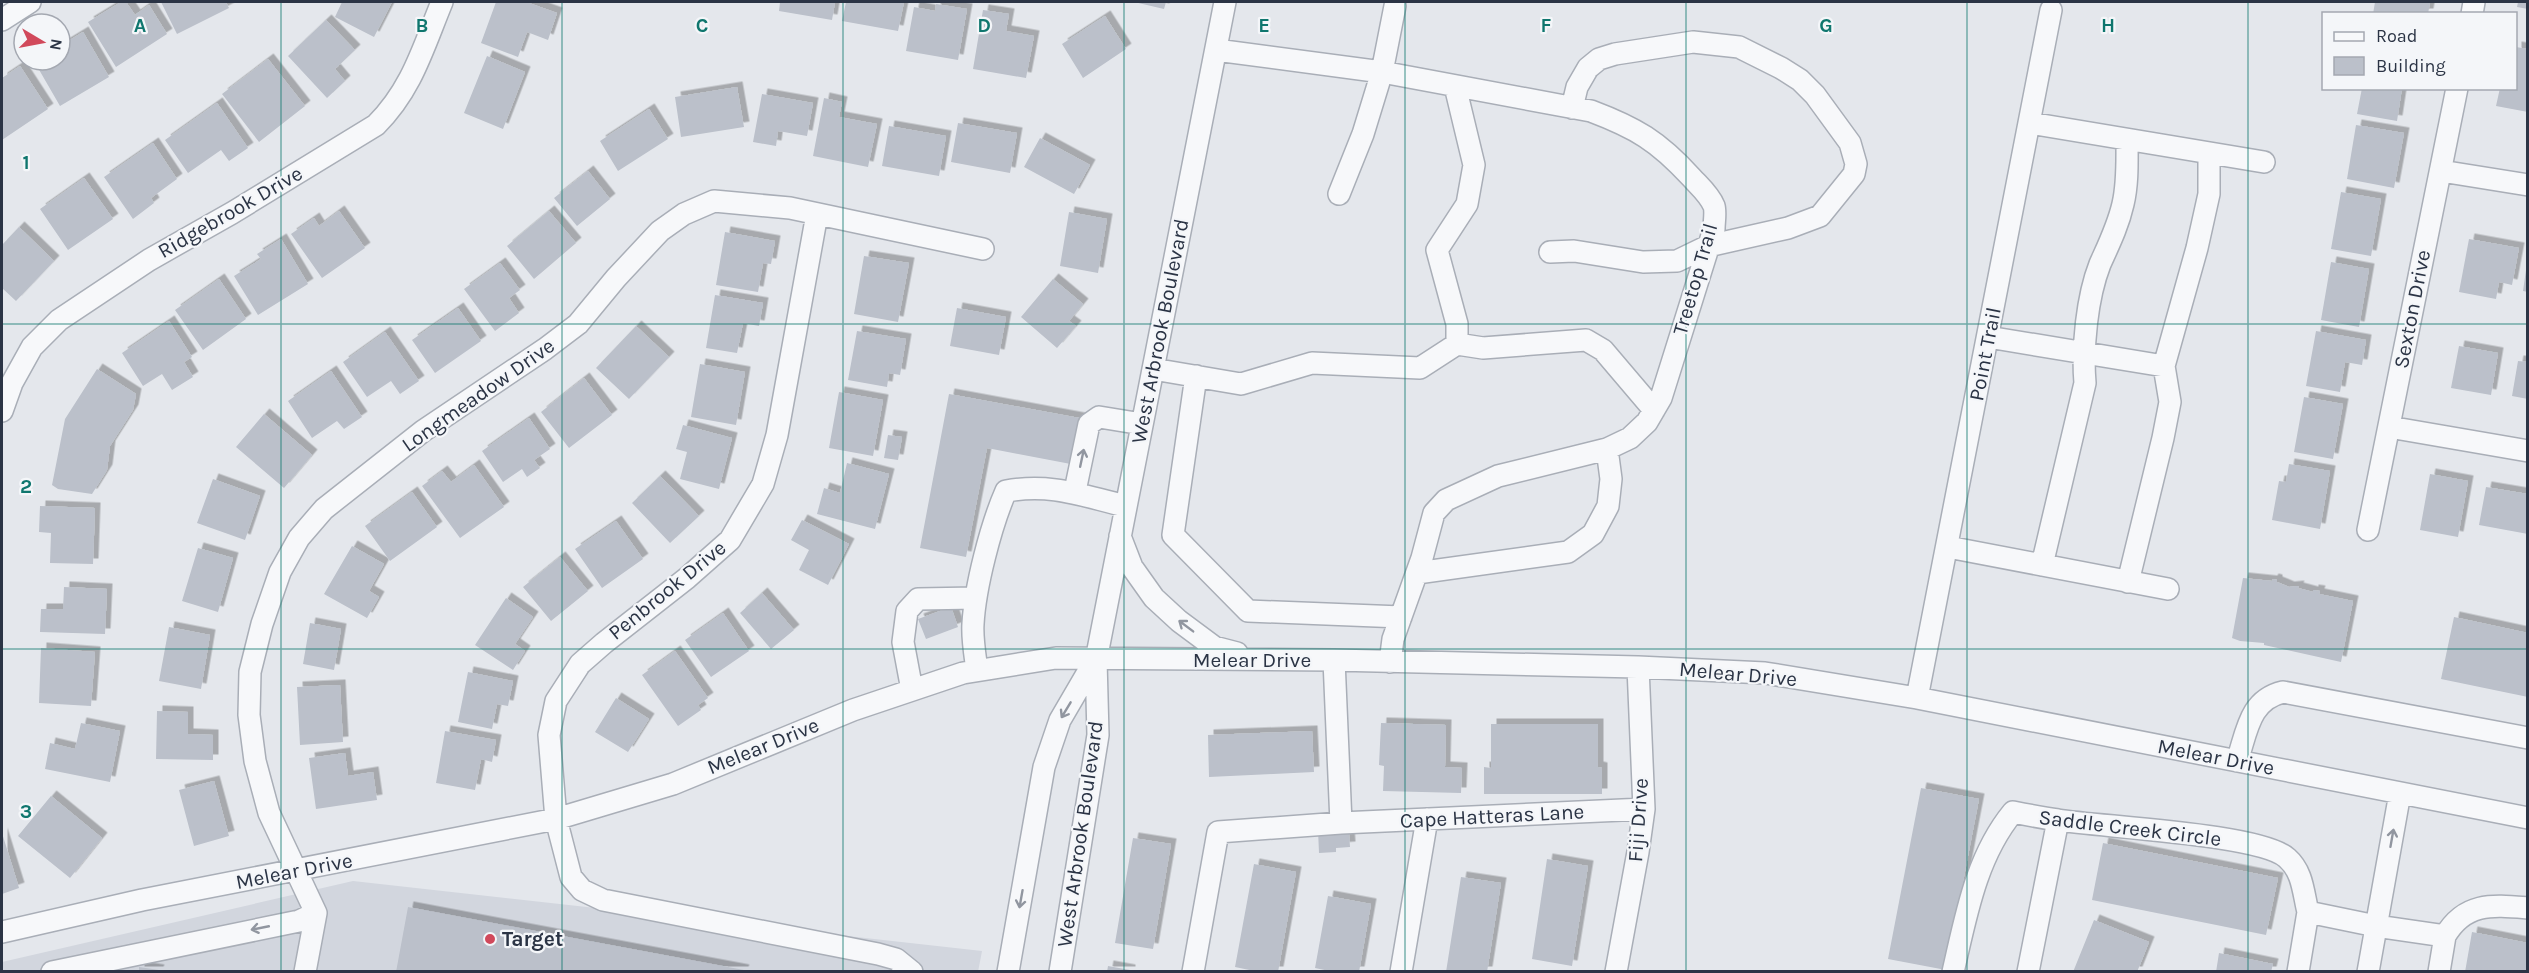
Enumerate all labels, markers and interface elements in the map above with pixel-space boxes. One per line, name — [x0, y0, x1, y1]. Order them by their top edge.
north arrow — [12, 12, 72, 72]
legend — [2322, 12, 2517, 90]
text: A — [134, 14, 147, 37]
text: B — [416, 14, 428, 37]
text: C — [696, 14, 708, 37]
text: D — [977, 14, 991, 37]
text: E — [1258, 14, 1270, 37]
text: F — [1541, 14, 1552, 37]
text: G — [1819, 14, 1833, 37]
text: H — [2101, 14, 2115, 37]
text: Road — [2376, 25, 2417, 47]
text: N — [46, 37, 67, 52]
text: Building — [2376, 55, 2446, 77]
text: 1 — [22, 151, 30, 174]
street label: Ridgebrook Drive — [153, 161, 307, 263]
street label: West Arbrook Boulevard — [1126, 217, 1194, 445]
street label: Treetop Trail — [1668, 220, 1722, 338]
street label: Sexton Drive — [2389, 248, 2435, 370]
street label: Point Trail — [1964, 305, 2006, 403]
street label: Longmeadow Drive — [397, 333, 559, 457]
one-way arrow — [1077, 449, 1088, 468]
text: 2 — [20, 475, 32, 498]
street label: Penbrook Drive — [604, 535, 730, 645]
one-way arrow — [1179, 620, 1195, 632]
street label: Melear Drive — [1193, 648, 1311, 672]
street label: Melear Drive — [1678, 657, 1798, 691]
one-way arrow — [1059, 701, 1071, 718]
street label: Melear Drive — [704, 713, 822, 779]
street label: West Arbrook Boulevard — [1052, 719, 1108, 949]
street label: Melear Drive — [2156, 734, 2276, 780]
street label: Fiji Drive — [1623, 777, 1653, 863]
street label: Cape Hatteras Lane — [1399, 799, 1585, 833]
text: 3 — [20, 800, 32, 823]
street label: Saddle Creek Circle — [2037, 805, 2223, 851]
one-way arrow — [2387, 829, 2398, 849]
street label: Melear Drive — [234, 848, 354, 894]
one-way arrow — [1015, 888, 1026, 908]
one-way arrow — [251, 923, 270, 935]
place label: Target — [502, 927, 563, 951]
marker: Target — [483, 932, 497, 946]

